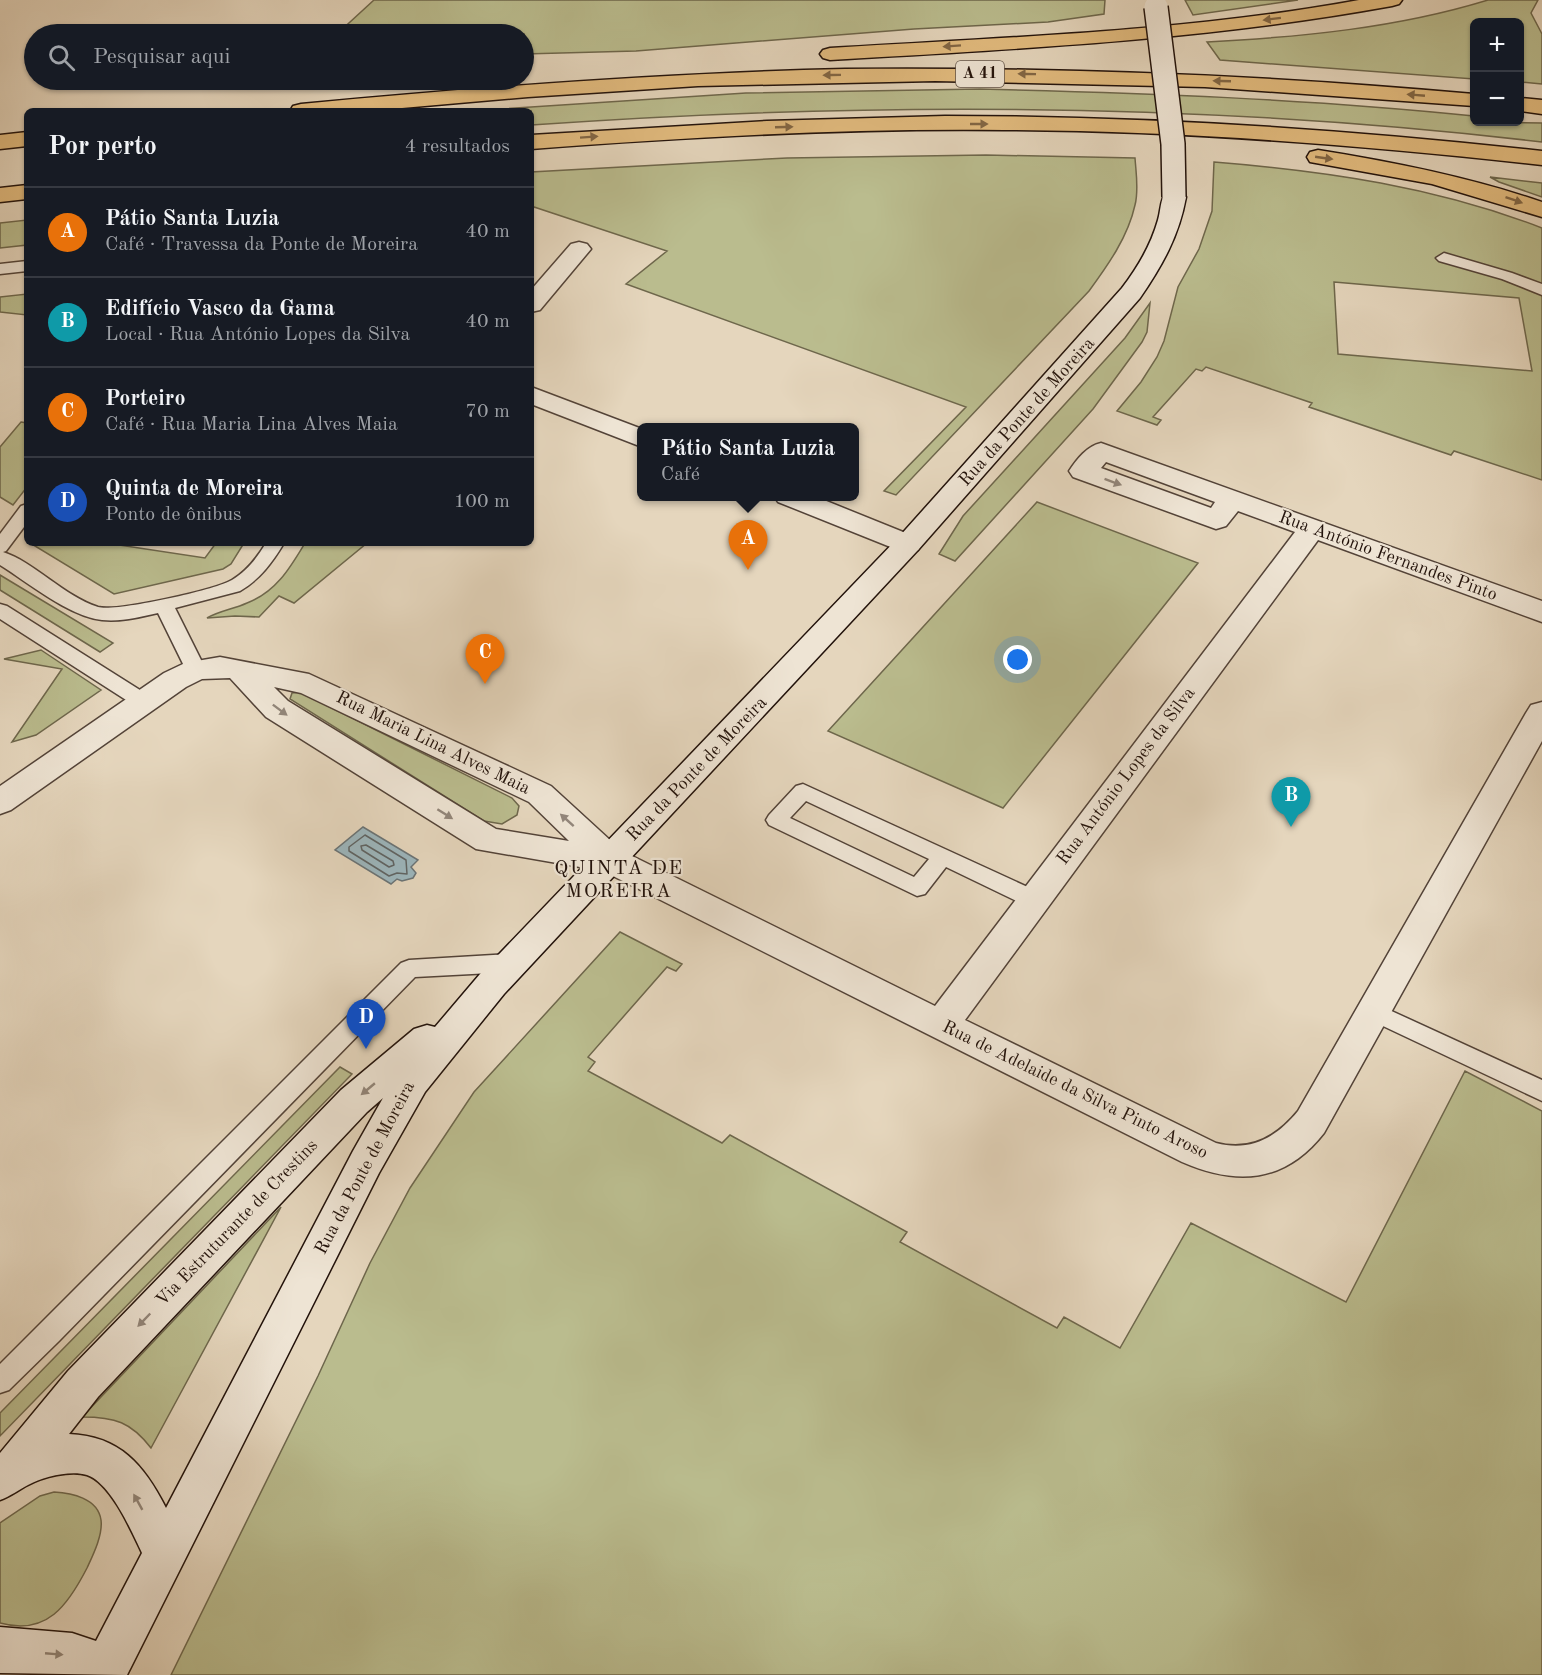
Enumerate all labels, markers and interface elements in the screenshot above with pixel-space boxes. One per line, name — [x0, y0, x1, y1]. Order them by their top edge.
one-way arrow — [1263, 15, 1282, 24]
map controls — [1470, 18, 1524, 126]
button: + — [1470, 18, 1524, 72]
search box — [24, 24, 534, 90]
icon: search — [45, 41, 78, 74]
one-way arrow — [943, 42, 962, 51]
text: Pesquisar aqui — [93, 46, 230, 68]
road number: A 41 — [956, 61, 1004, 87]
one-way arrow — [1017, 69, 1036, 79]
one-way arrow — [822, 71, 841, 80]
button: − — [1470, 72, 1524, 126]
one-way arrow — [1212, 76, 1231, 86]
one-way arrow — [1407, 90, 1426, 100]
one-way arrow — [970, 119, 989, 128]
one-way arrow — [775, 122, 794, 131]
one-way arrow — [580, 133, 599, 142]
text: Por perto — [48, 134, 157, 160]
text: 4 resultados — [405, 137, 510, 157]
one-way arrow — [1314, 153, 1333, 162]
one-way arrow — [1505, 195, 1523, 205]
text: Pátio Santa Luzia — [105, 208, 279, 230]
text: A — [60, 222, 75, 242]
text: 40 m — [465, 222, 510, 242]
text: Café · Travessa da Ponte de Moreira — [105, 235, 418, 255]
text: Edifício Vasco da Gama — [105, 298, 335, 320]
text: B — [60, 312, 75, 332]
text: 40 m — [465, 312, 510, 332]
text: Local · Rua António Lopes da Silva — [105, 325, 410, 345]
street label: Rua da Ponte de Moreira — [956, 334, 1098, 490]
text: Porteiro — [105, 388, 185, 410]
text: C — [61, 402, 74, 422]
text: 70 m — [465, 402, 510, 422]
text: Café · Rua Maria Lina Alves Maia — [105, 415, 398, 435]
popup — [637, 423, 859, 501]
text: Pátio Santa Luzia — [661, 438, 835, 460]
text: Café — [661, 465, 700, 485]
text: Quinta de Moreira — [105, 478, 283, 500]
one-way arrow — [1104, 478, 1122, 488]
text: D — [60, 492, 75, 512]
text: 100 m — [454, 492, 510, 512]
text: Ponto de ônibus — [105, 505, 242, 525]
street label: Rua António Fernandes Pinto — [1276, 508, 1500, 604]
pin: A — [728, 520, 768, 570]
pin: C — [466, 634, 504, 684]
your location — [1003, 645, 1032, 674]
street label: Rua António Lopes da Silva — [1053, 684, 1199, 868]
street label: Rua Maria Lina Alves Maia — [333, 688, 533, 798]
street label: Rua da Ponte de Moreira — [624, 693, 771, 845]
one-way arrow — [273, 703, 288, 715]
pin: B — [1272, 778, 1310, 827]
one-way arrow — [437, 808, 453, 819]
one-way arrow — [559, 813, 574, 827]
district label: QUINTA DE MOREIRA — [554, 859, 684, 902]
pin: D — [346, 1000, 386, 1049]
street label: Rua de Adelaide da Silva Pinto Aroso — [939, 1018, 1211, 1162]
street label: Rua da Ponte de Moreira — [312, 1079, 418, 1257]
one-way arrow — [361, 1082, 376, 1095]
street label: Via Estruturante de Crestins — [153, 1136, 321, 1310]
one-way arrow — [138, 1312, 152, 1326]
one-way arrow — [132, 1494, 143, 1510]
one-way arrow — [45, 1650, 64, 1659]

